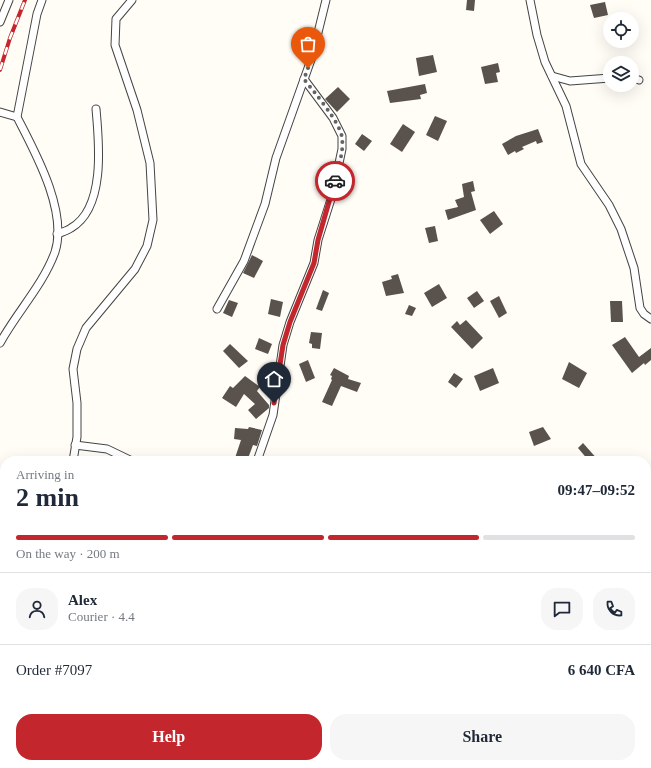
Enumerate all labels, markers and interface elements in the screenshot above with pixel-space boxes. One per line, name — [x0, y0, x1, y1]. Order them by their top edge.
map controls — [603, 12, 639, 92]
button: locate — [603, 12, 639, 48]
pin — [291, 27, 325, 68]
icon: bag — [297, 33, 319, 55]
button: layers — [603, 56, 639, 92]
courier — [315, 161, 355, 201]
icon: car — [324, 170, 346, 192]
pin — [257, 362, 291, 403]
icon: home — [263, 368, 285, 390]
text: Arriving in — [16, 467, 74, 482]
text: 09:47–09:52 — [558, 482, 635, 498]
text: 2 min — [16, 483, 79, 512]
text: On the way · 200 m — [16, 546, 120, 561]
button: person — [16, 588, 58, 630]
button: chat — [541, 588, 583, 630]
button: phone — [593, 588, 635, 630]
text: Alex — [68, 592, 97, 608]
text: Courier · 4.4 — [68, 609, 135, 624]
text: Order #7097 — [16, 662, 92, 678]
text: 6 640 CFA — [568, 662, 635, 678]
button: Help — [16, 714, 322, 760]
button: Share — [330, 714, 635, 760]

